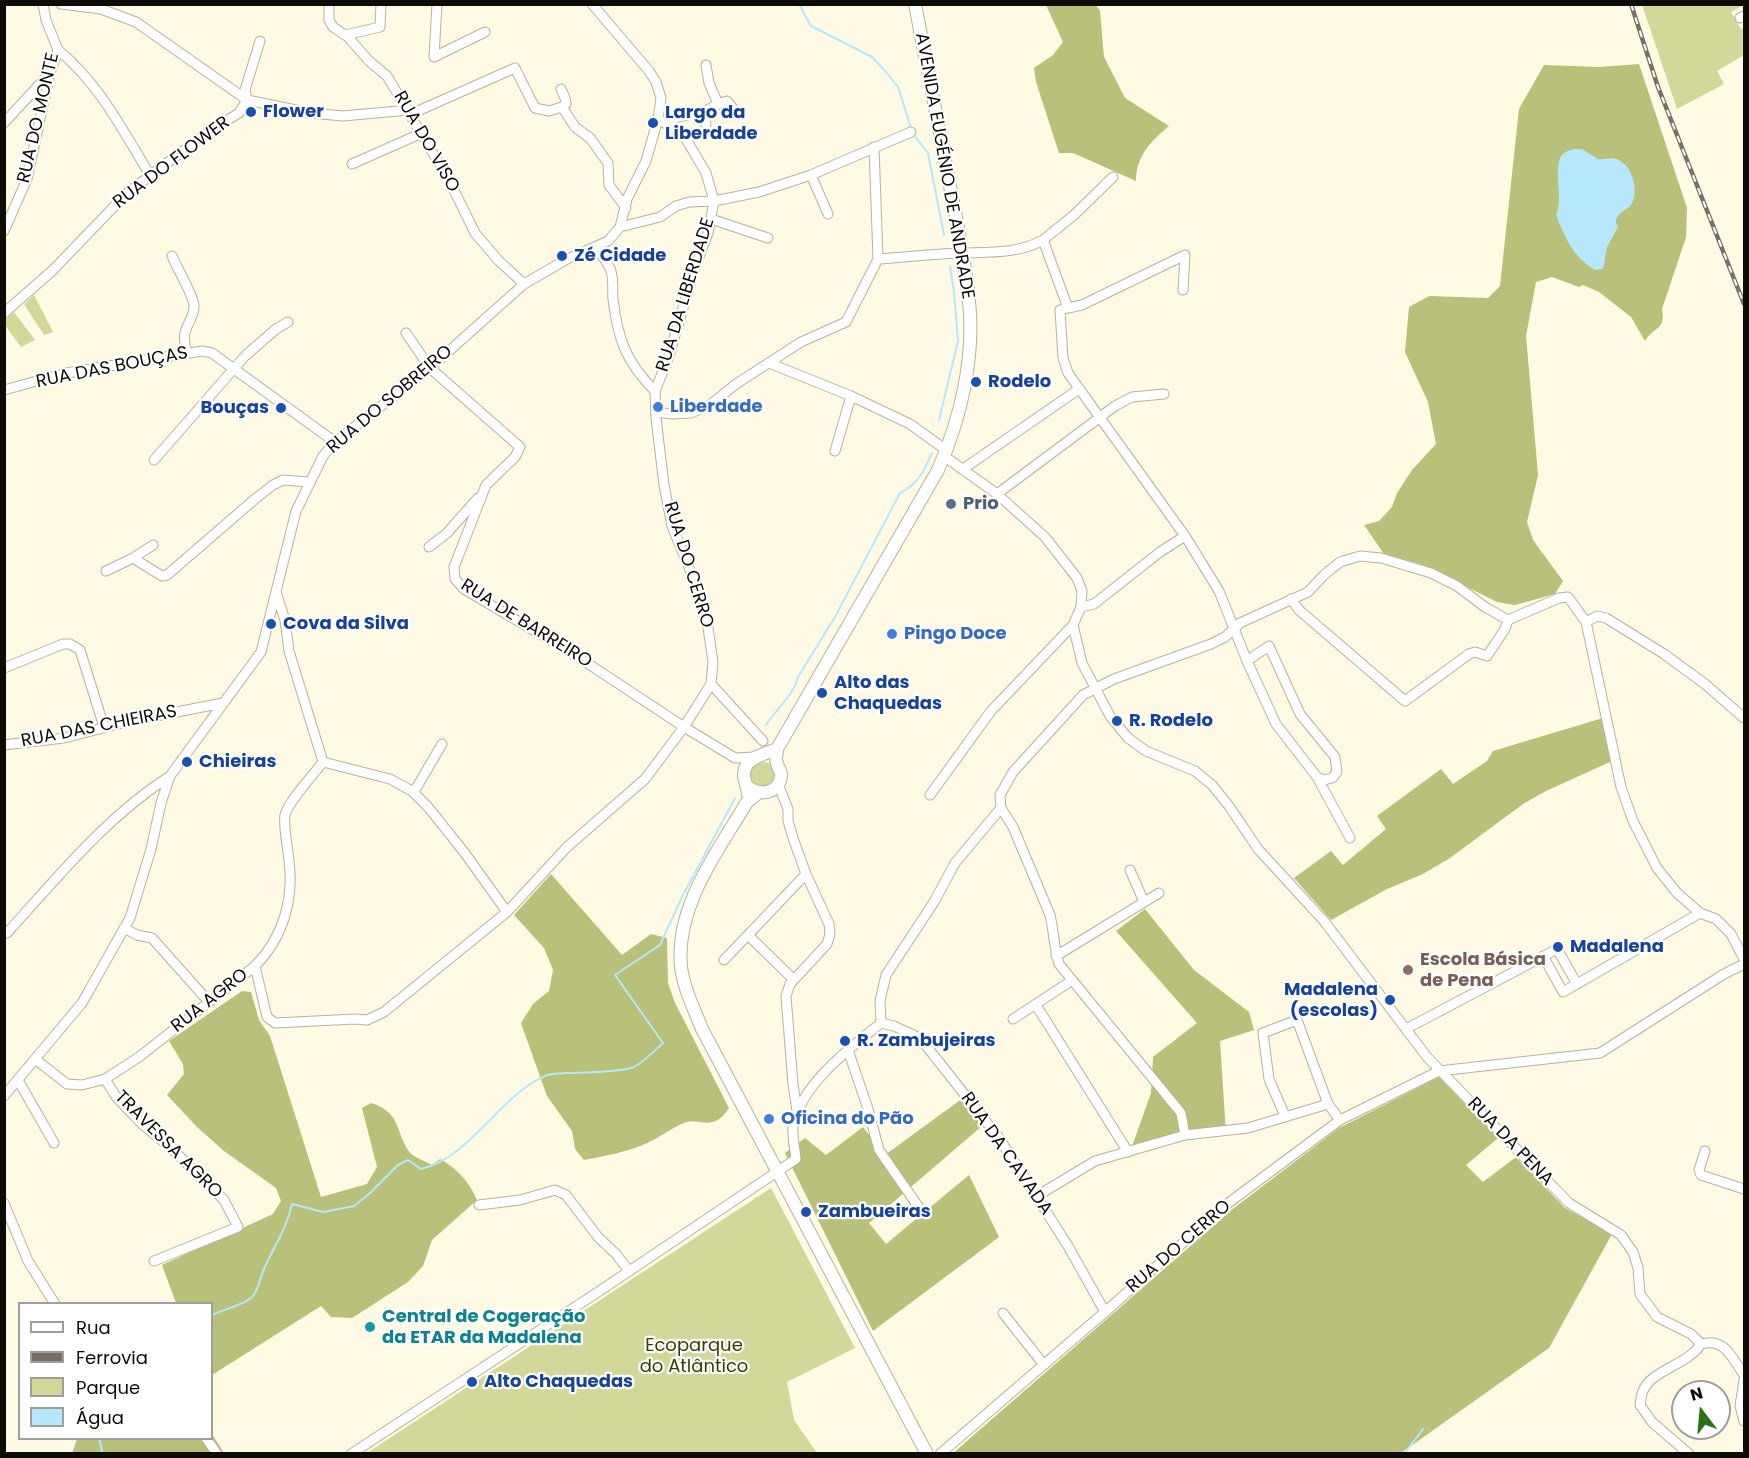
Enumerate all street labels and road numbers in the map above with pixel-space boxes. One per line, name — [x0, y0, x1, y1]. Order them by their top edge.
street label: AVENIDA EUGÉNIO DE ANDRADE — [910, 31, 978, 301]
street label: RUA DO MONTE — [14, 51, 64, 185]
street label: RUA DO VISO — [388, 88, 464, 196]
street label: RUA DO FLOWER — [109, 112, 235, 214]
street label: RUA DA LIBERDADE — [652, 215, 720, 375]
street label: RUA DO SOBREIRO — [323, 341, 457, 459]
street label: RUA DAS BOUÇAS — [34, 343, 190, 393]
street label: RUA DO CERRO — [659, 499, 717, 631]
street label: RUA DE BARREIRO — [456, 575, 596, 673]
street label: RUA DAS CHIEIRAS — [19, 701, 179, 753]
street label: RUA AGRO — [167, 964, 253, 1038]
street label: TRAVESSA AGRO — [110, 1087, 226, 1203]
street label: RUA DA CAVADA — [956, 1088, 1056, 1220]
street label: RUA DA PENA — [1463, 1093, 1557, 1191]
street label: RUA DO CERRO — [1123, 1196, 1235, 1298]

